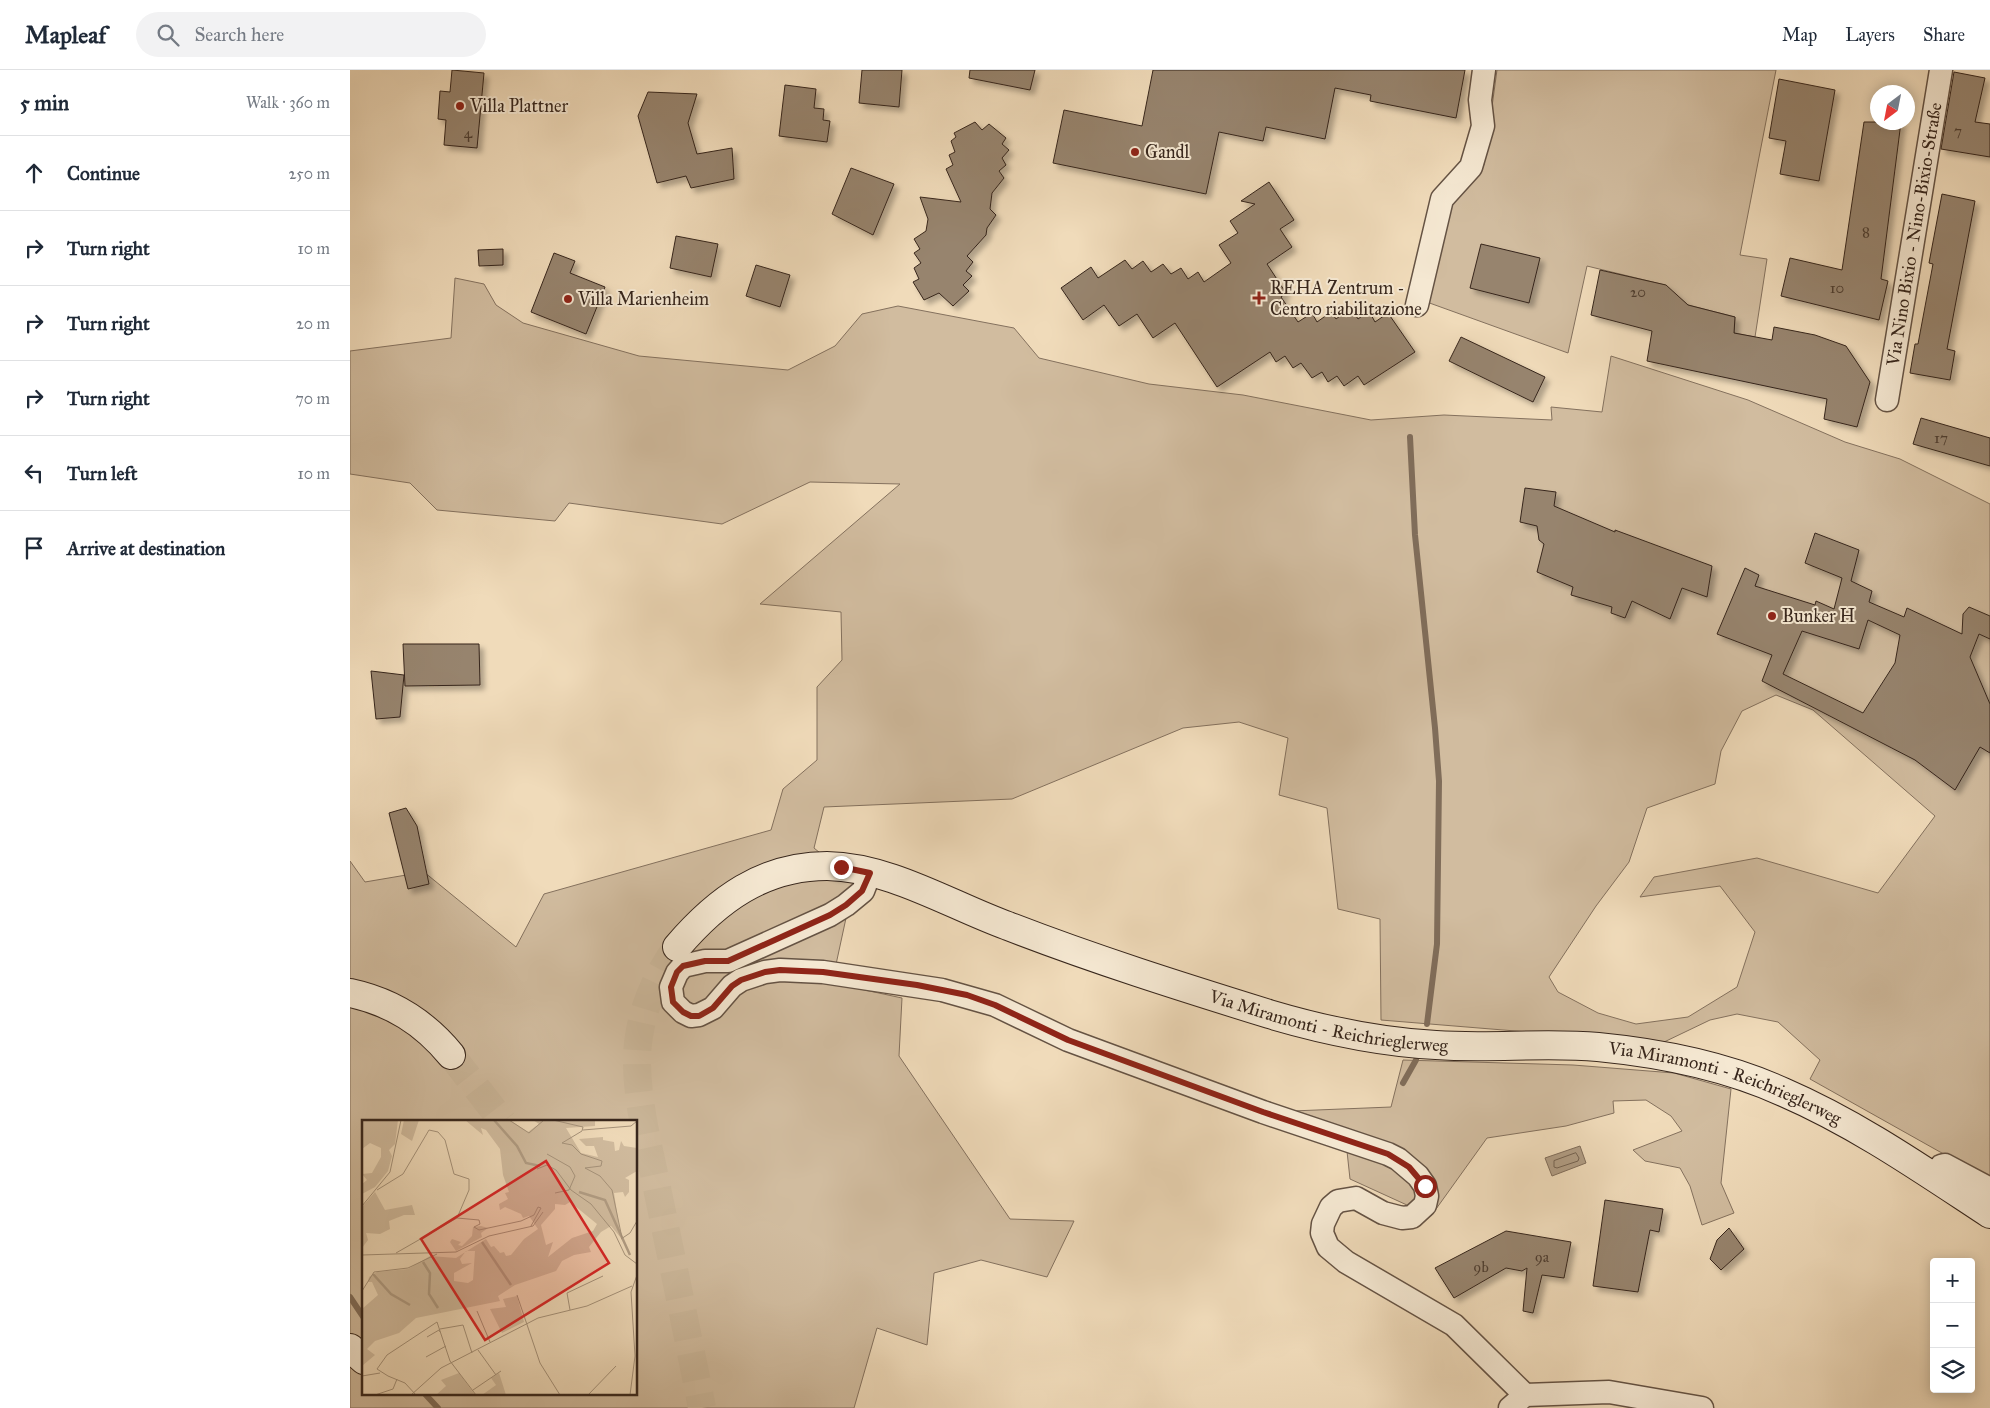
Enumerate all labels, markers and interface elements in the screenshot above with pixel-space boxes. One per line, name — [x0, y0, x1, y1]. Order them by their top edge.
search box — [136, 12, 486, 57]
text: Mapleaf — [25, 20, 106, 50]
icon: search — [154, 21, 182, 49]
text: Search here — [194, 23, 284, 46]
text: Map — [1782, 24, 1817, 46]
text: Layers — [1845, 24, 1895, 46]
text: Share — [1923, 24, 1965, 46]
north arrow — [1870, 85, 1915, 130]
text: 5 min — [20, 90, 69, 116]
text: Walk · 360 m — [246, 93, 330, 112]
place label: Villa Plattner — [469, 95, 568, 117]
marker: Villa Plattner — [454, 100, 466, 112]
street label: Via Nino Bixio - Nino-Bixio-Straße — [1882, 101, 1947, 369]
house number: 7 — [1954, 122, 1962, 140]
house number: 4 — [464, 124, 473, 142]
place label: Gandl — [1145, 141, 1190, 163]
marker: Gandl — [1129, 146, 1141, 158]
icon: ahead — [20, 159, 48, 187]
text: Continue — [67, 162, 140, 185]
text: 250 m — [289, 164, 330, 183]
house number: 8 — [1862, 223, 1870, 241]
icon: right — [20, 234, 48, 262]
text: Turn right — [67, 237, 150, 260]
text: 10 m — [298, 239, 330, 258]
place label: REHA Zentrum - Centro riabilitazione — [1270, 277, 1422, 320]
house number: 10 — [1830, 279, 1844, 297]
house number: 20 — [1630, 283, 1646, 301]
place label: Villa Marienheim — [577, 288, 709, 310]
marker: REHA Zentrum - Centro riabilitazione — [1252, 291, 1266, 305]
marker: Villa Marienheim — [562, 293, 574, 305]
icon: right — [20, 309, 48, 337]
text: Turn right — [67, 312, 150, 335]
text: 20 m — [296, 314, 330, 333]
icon: right — [20, 384, 48, 412]
text: Turn right — [67, 387, 150, 410]
text: 70 m — [295, 389, 330, 408]
house number: 17 — [1934, 429, 1948, 447]
icon: left — [20, 459, 48, 487]
text: Turn left — [67, 462, 137, 485]
text: 10 m — [298, 464, 330, 483]
icon: arrive — [20, 534, 48, 562]
text: Arrive at destination — [67, 537, 225, 560]
place label: Bunker H — [1782, 605, 1855, 627]
marker: Bunker H — [1766, 610, 1778, 622]
route end — [830, 856, 853, 879]
street label: Via Miramonti - Reichrieglerweg — [1206, 985, 1449, 1058]
street label: Via Miramonti - Reichrieglerweg — [1606, 1037, 1846, 1131]
inset map — [362, 1120, 638, 1396]
route start — [1414, 1175, 1437, 1198]
house number: 9a — [1535, 1248, 1550, 1266]
house number: 9b — [1473, 1258, 1489, 1276]
map controls — [1930, 1258, 1975, 1393]
button: + — [1930, 1258, 1975, 1303]
button: − — [1930, 1303, 1975, 1348]
button: layers — [1930, 1348, 1975, 1393]

